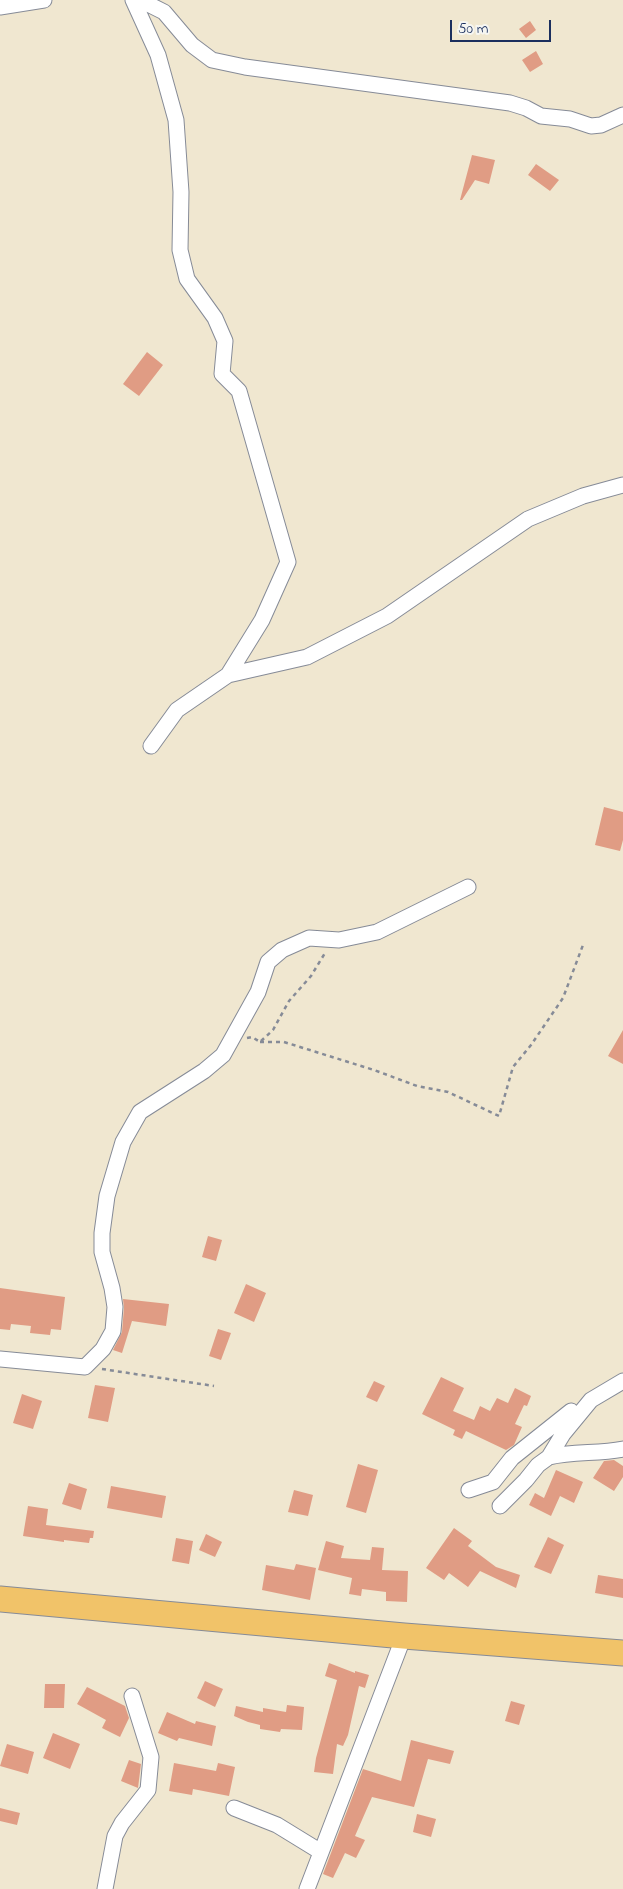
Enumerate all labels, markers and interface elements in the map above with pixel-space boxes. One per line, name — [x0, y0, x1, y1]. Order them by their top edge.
scale bar — [453, 10, 554, 42]
text: 50 m — [458, 18, 488, 40]

